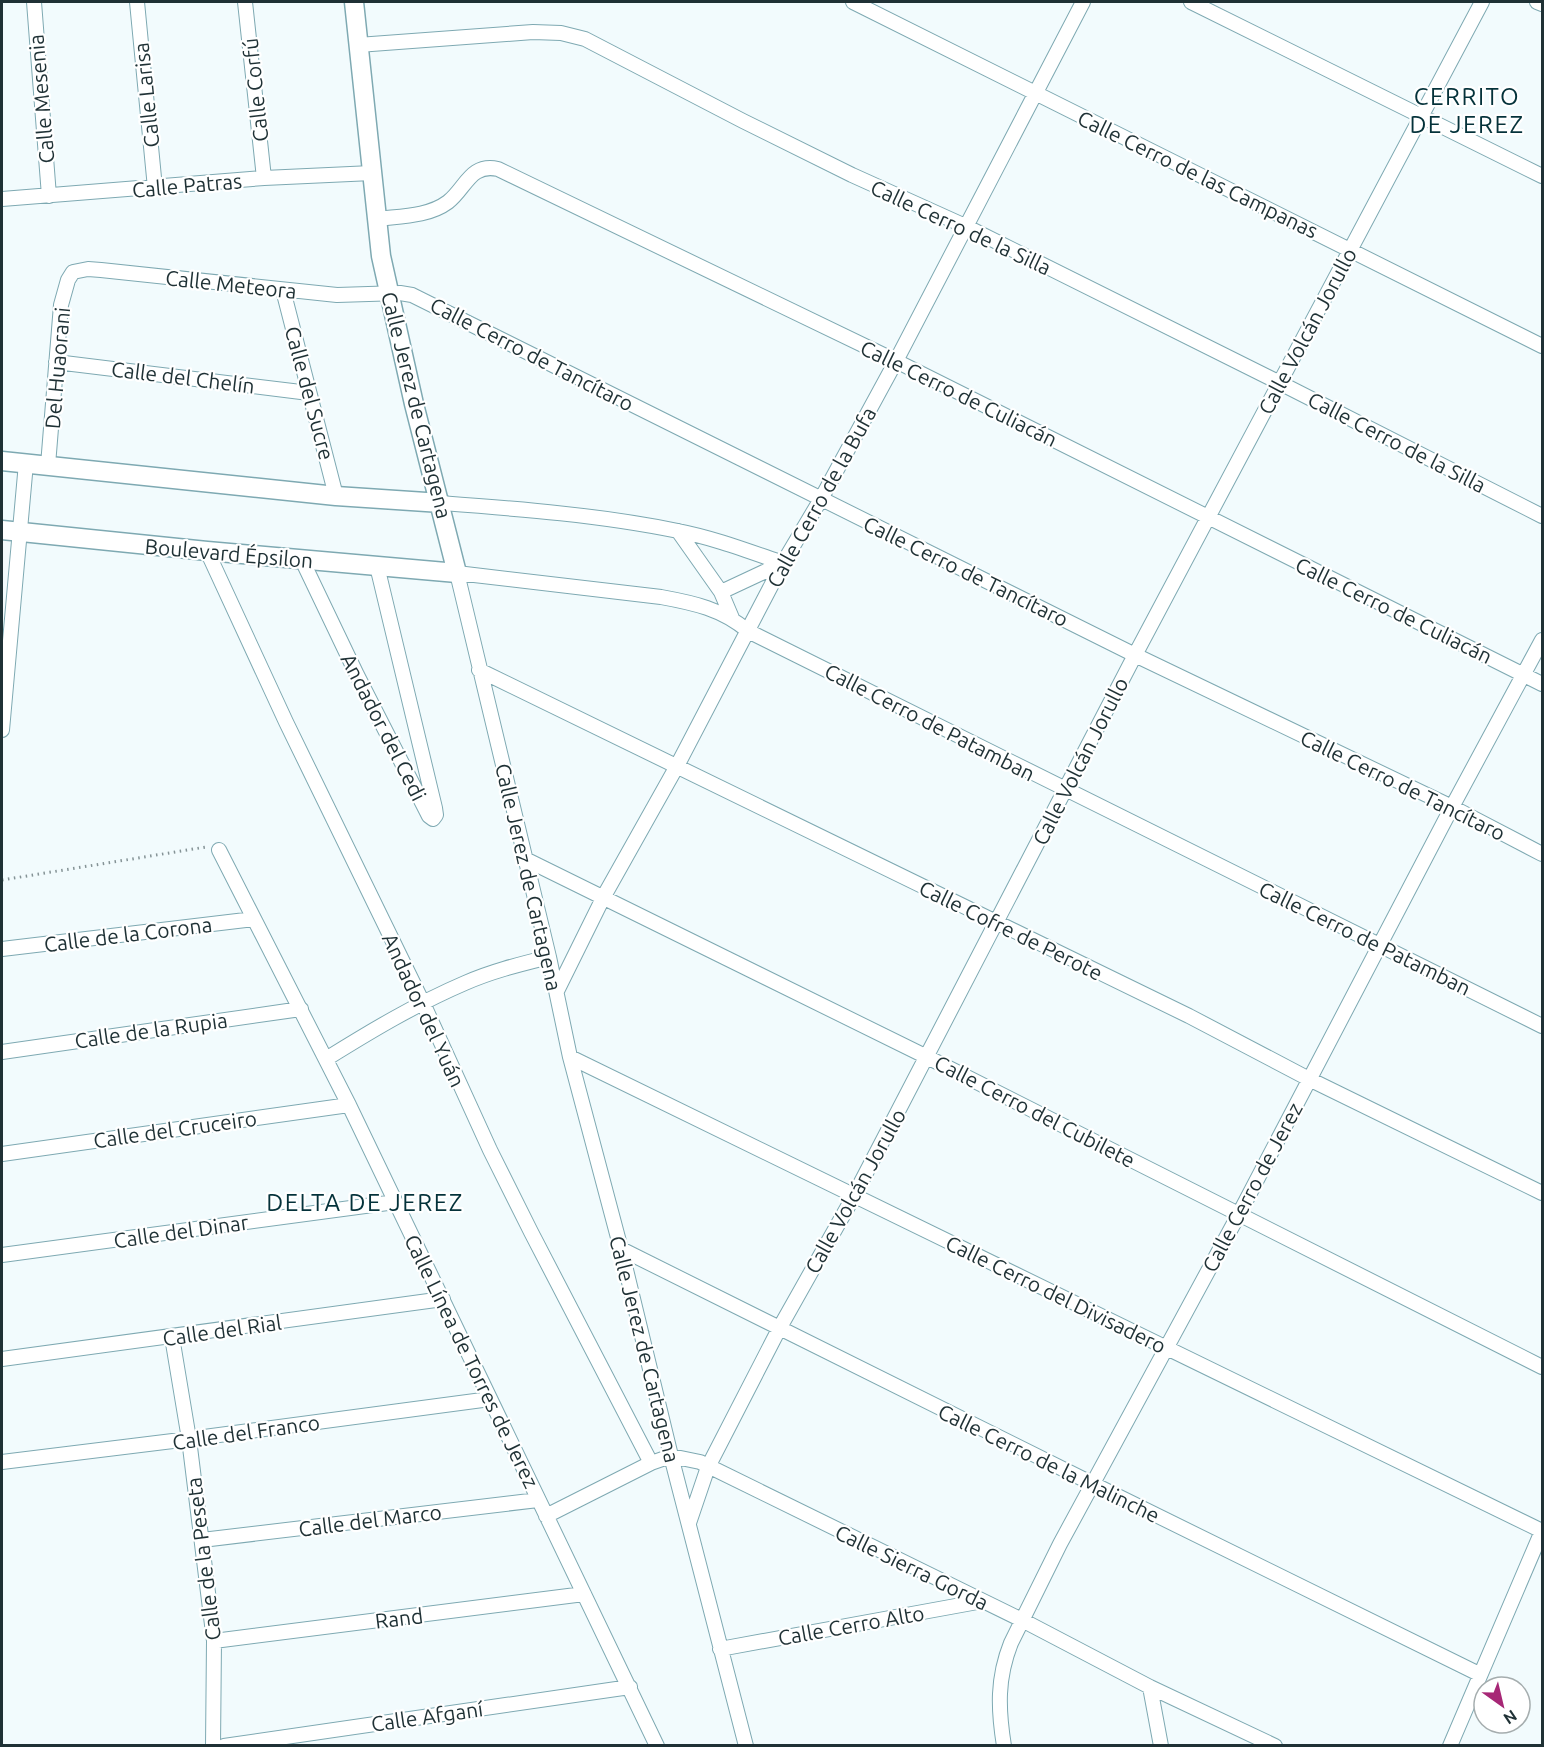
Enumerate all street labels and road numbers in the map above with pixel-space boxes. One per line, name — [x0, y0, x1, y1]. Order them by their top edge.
street label: Calle Mesenia — [23, 33, 59, 165]
street label: Calle Corfú — [238, 37, 272, 143]
street label: Calle Larisa — [129, 41, 163, 149]
street label: Calle Cerro de las Campanas — [1074, 105, 1322, 243]
street label: Calle Patras — [131, 168, 243, 202]
street label: Calle Cerro de la Silla — [867, 175, 1055, 279]
street label: Calle Volcán Jorullo — [1253, 244, 1361, 418]
street label: Calle Meteora — [164, 265, 298, 303]
street label: Calle Jerez de Cartagena — [377, 289, 457, 521]
street label: Calle Cerro de Tancítaro — [426, 292, 638, 416]
street label: Del Huaorani — [40, 306, 74, 430]
street label: Calle del Sucre — [281, 323, 339, 463]
street label: Calle Cerro de Culiacán — [857, 335, 1061, 451]
street label: Calle del Chelín — [110, 356, 256, 398]
street label: Calle Cerro de la Silla — [1304, 387, 1490, 497]
street label: Calle Cerro de la Bufa — [761, 403, 881, 591]
street label: Calle Cerro de Tancítaro — [860, 511, 1072, 631]
street label: Boulevard Épsilon — [144, 534, 314, 572]
street label: Calle Cerro de Culiacán — [1292, 552, 1496, 668]
street label: Andador del Cedi — [337, 649, 431, 805]
street label: Calle Cerro de Patamban — [821, 659, 1039, 785]
street label: Calle Volcán Jorullo — [1027, 673, 1133, 849]
street label: Calle Cerro de Tancítaro — [1297, 725, 1509, 845]
street label: Calle Jerez de Cartagena — [491, 761, 567, 993]
street label: Calle Cofre de Perote — [915, 875, 1107, 985]
street label: Calle Cerro de Patamban — [1255, 876, 1475, 1000]
street label: Calle de la Corona — [43, 912, 213, 956]
street label: Andador del Yuán — [378, 929, 470, 1091]
street label: Calle de la Rupia — [73, 1007, 229, 1053]
street label: Calle Cerro del Cubilete — [931, 1050, 1139, 1172]
street label: Calle Cerro de Jerez — [1197, 1098, 1307, 1276]
street label: Calle Volcán Jorullo — [800, 1104, 910, 1278]
street label: Calle del Cruceiro — [92, 1106, 258, 1152]
street label: Calle del Dinar — [112, 1210, 250, 1252]
street label: Calle Línea de Torres de Jerez — [400, 1230, 544, 1492]
street label: Calle Cerro del Divisadero — [942, 1230, 1170, 1358]
street label: Calle Jerez de Cartagena — [605, 1233, 685, 1465]
street label: Calle del Rial — [161, 1310, 283, 1350]
street label: Calle Cerro de la Malinche — [934, 1399, 1164, 1527]
street label: Calle del Franco — [171, 1410, 321, 1454]
street label: Calle de la Peseta — [181, 1476, 225, 1642]
street label: Calle del Marco — [297, 1499, 443, 1541]
street label: Calle Sierra Gorda — [831, 1519, 993, 1615]
street label: Calle Cerro Alto — [776, 1600, 926, 1650]
street label: Rand — [374, 1603, 424, 1633]
street label: Calle Afganí — [370, 1696, 485, 1736]

